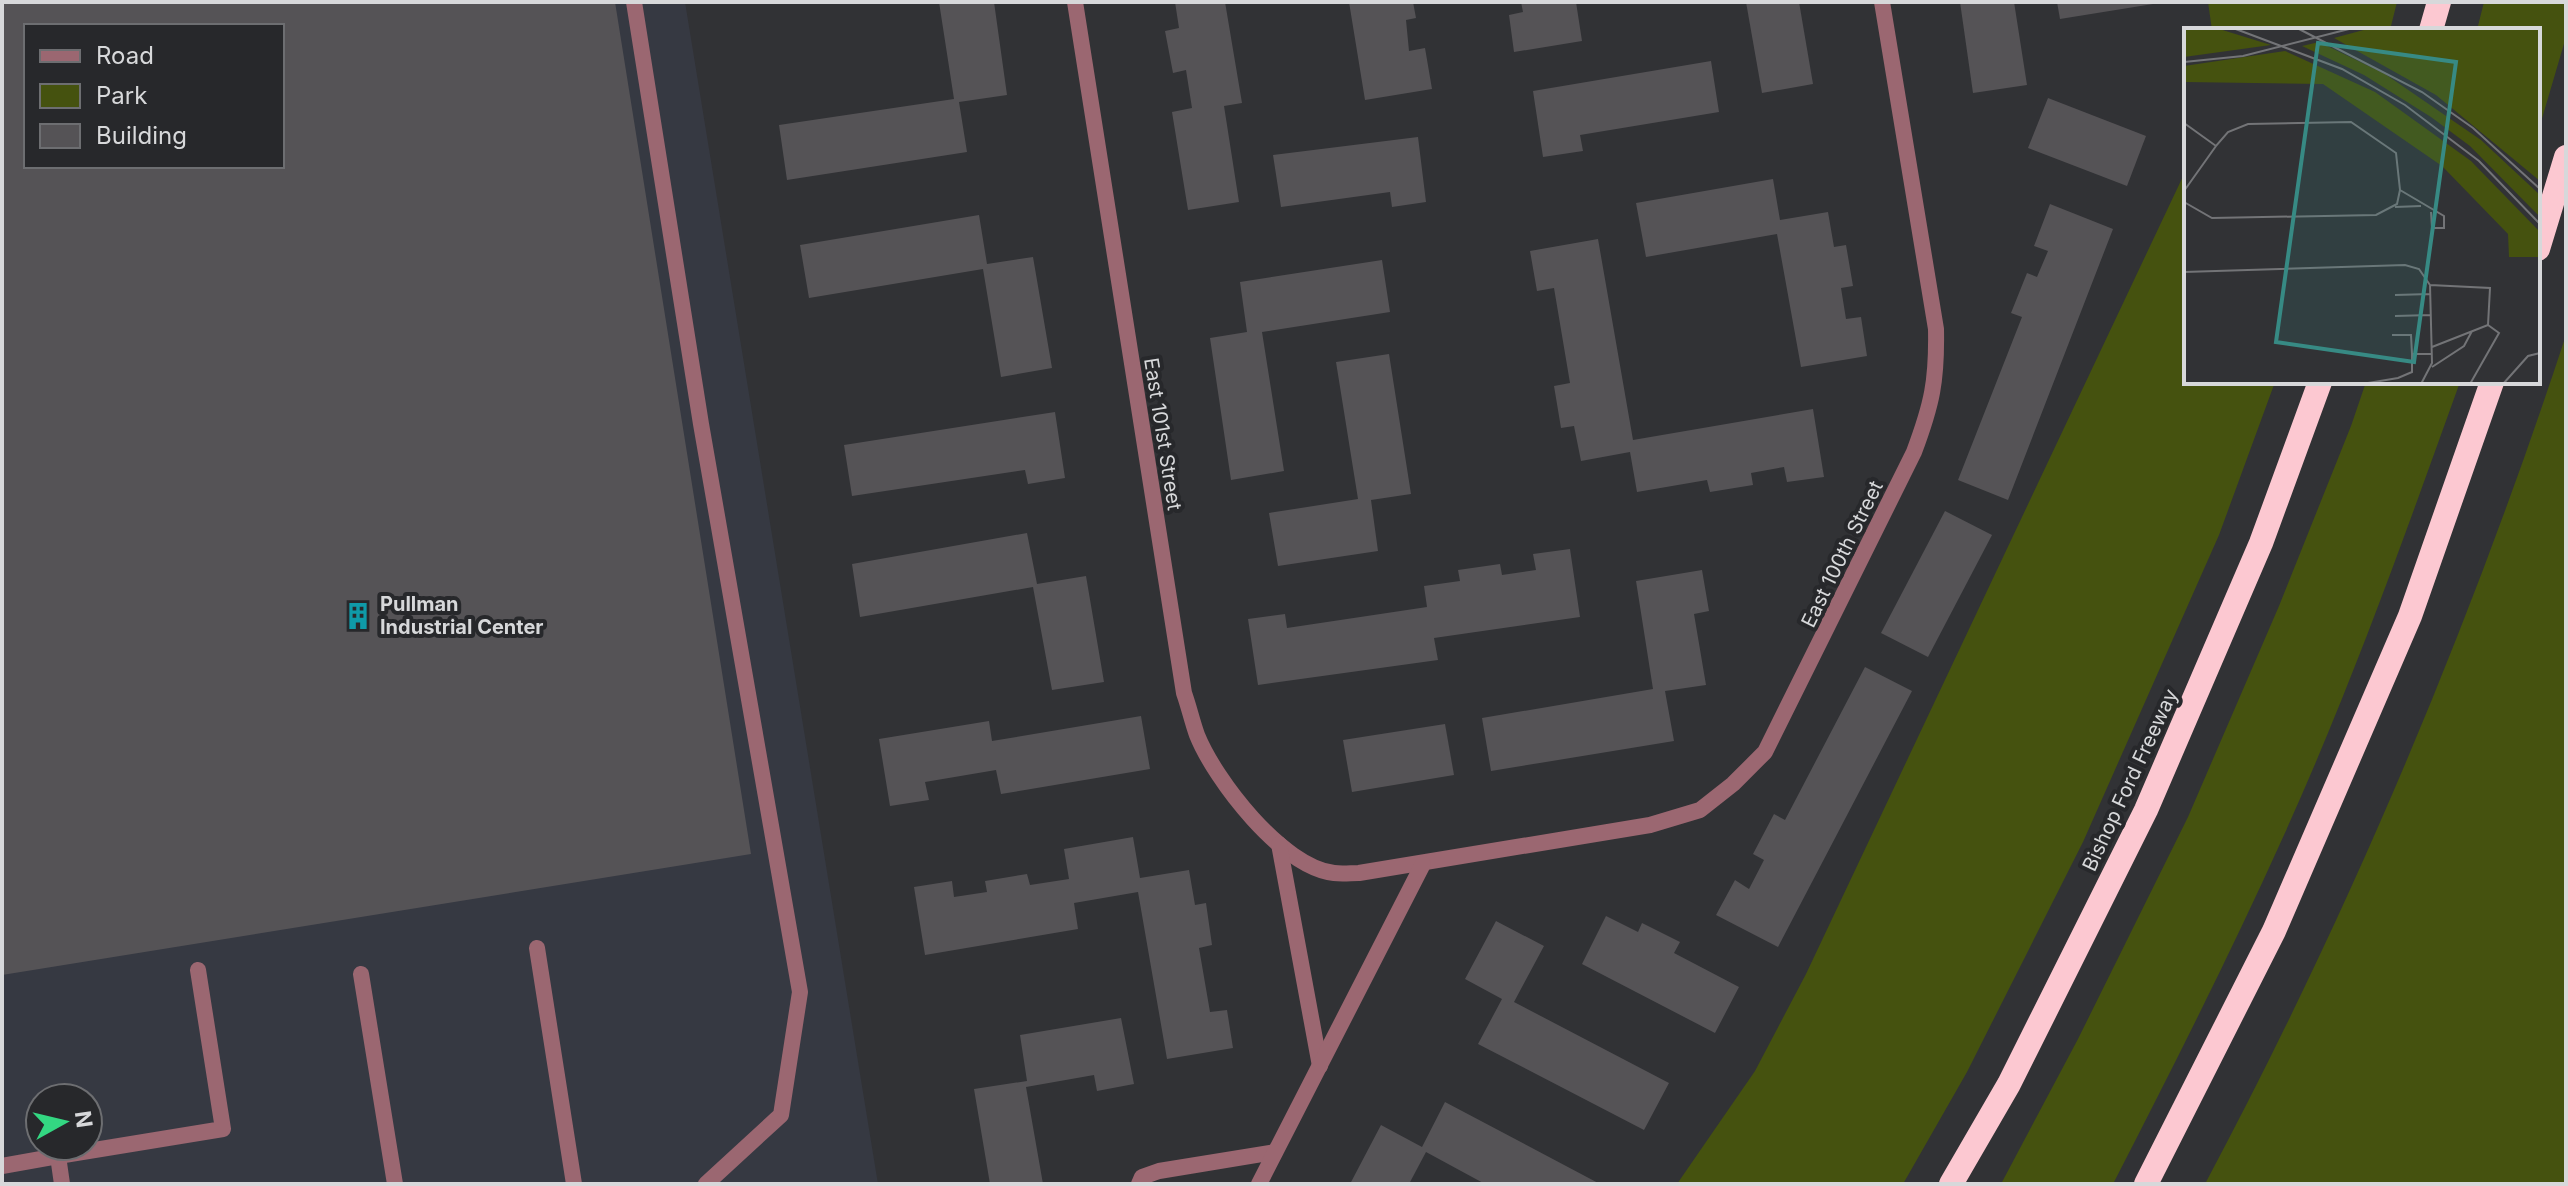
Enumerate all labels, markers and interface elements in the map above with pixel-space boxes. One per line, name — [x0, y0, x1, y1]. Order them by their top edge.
legend — [24, 24, 284, 168]
inset map — [2184, 28, 2540, 384]
text: Road — [96, 41, 154, 70]
text: Park — [96, 81, 147, 110]
text: Building — [96, 121, 187, 150]
street label: East 101st Street — [1139, 356, 1187, 512]
street label: East 100th Street — [1796, 476, 1888, 631]
place label: Pullman Industrial Center — [380, 592, 543, 639]
building icon: Pullman Industrial Center — [343, 601, 373, 631]
street label: Bishop Ford Freeway — [2077, 685, 2183, 875]
north arrow — [24, 1082, 104, 1162]
text: N — [70, 1109, 98, 1129]

